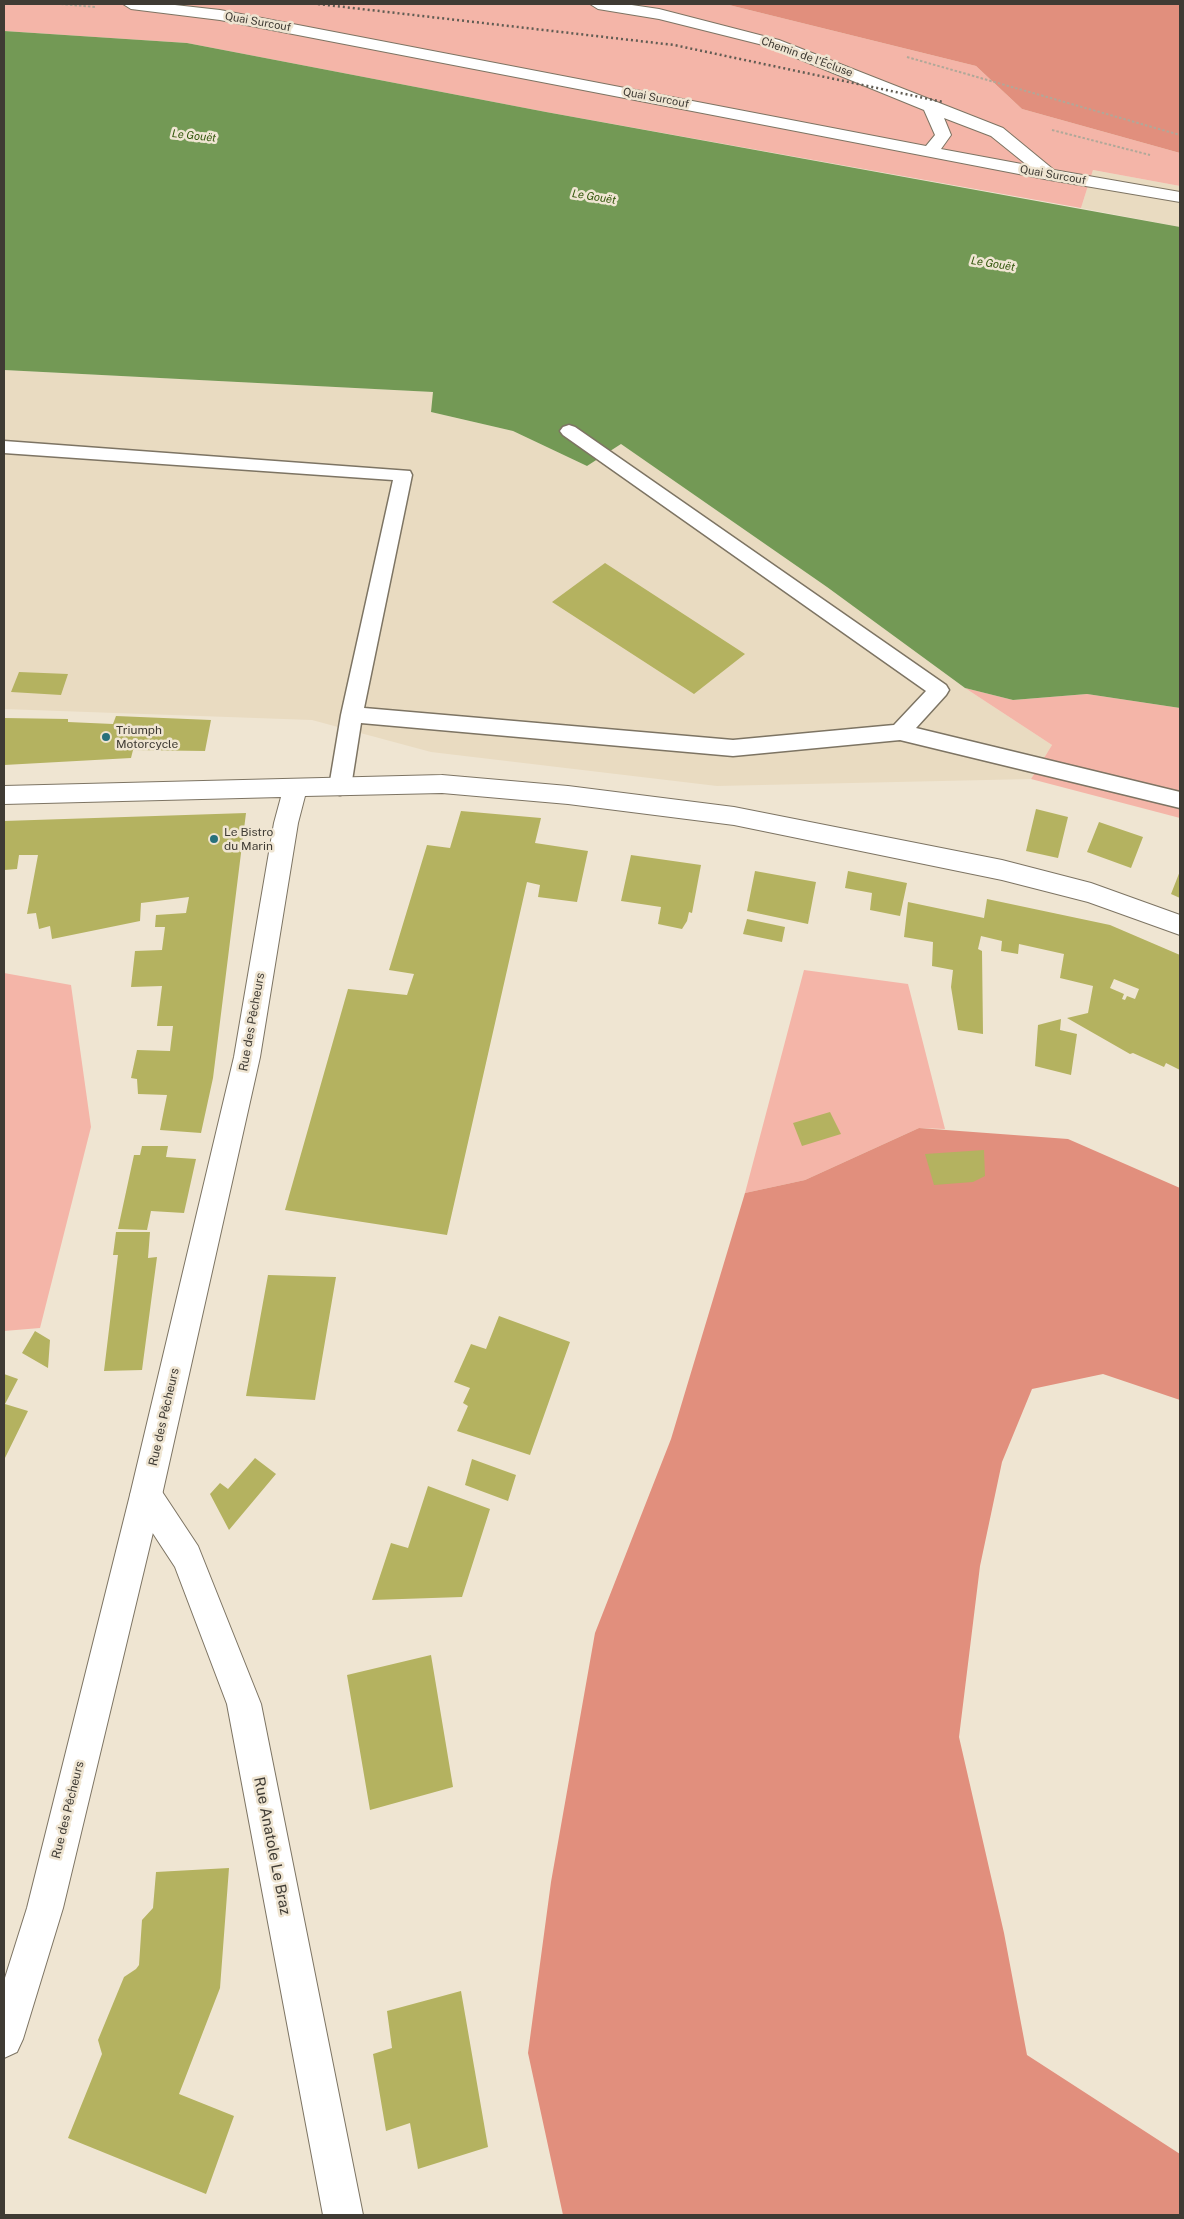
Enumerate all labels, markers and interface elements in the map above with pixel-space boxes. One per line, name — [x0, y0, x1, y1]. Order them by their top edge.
street label: Quai Surcouf — [224, 10, 292, 34]
street label: Chemin de l'Écluse — [759, 34, 855, 80]
street label: Quai Surcouf — [622, 85, 690, 111]
water label: Le Gouët — [171, 127, 217, 145]
street label: Quai Surcouf — [1019, 163, 1087, 187]
water label: Le Gouët — [571, 187, 617, 207]
water label: Le Gouët — [970, 254, 1016, 274]
place label: Triumph Motorcycle — [116, 723, 178, 751]
marker: Triumph Motorcycle — [100, 731, 112, 743]
place label: Le Bistro du Marin — [224, 825, 273, 853]
marker: Le Bistro du Marin — [208, 833, 220, 845]
street label: Rue des Pêcheurs — [236, 972, 268, 1072]
street label: Rue des Pêcheurs — [146, 1367, 182, 1467]
street label: Rue des Pêcheurs — [49, 1760, 87, 1860]
street label: Rue Anatole Le Braz — [250, 1775, 294, 1917]

